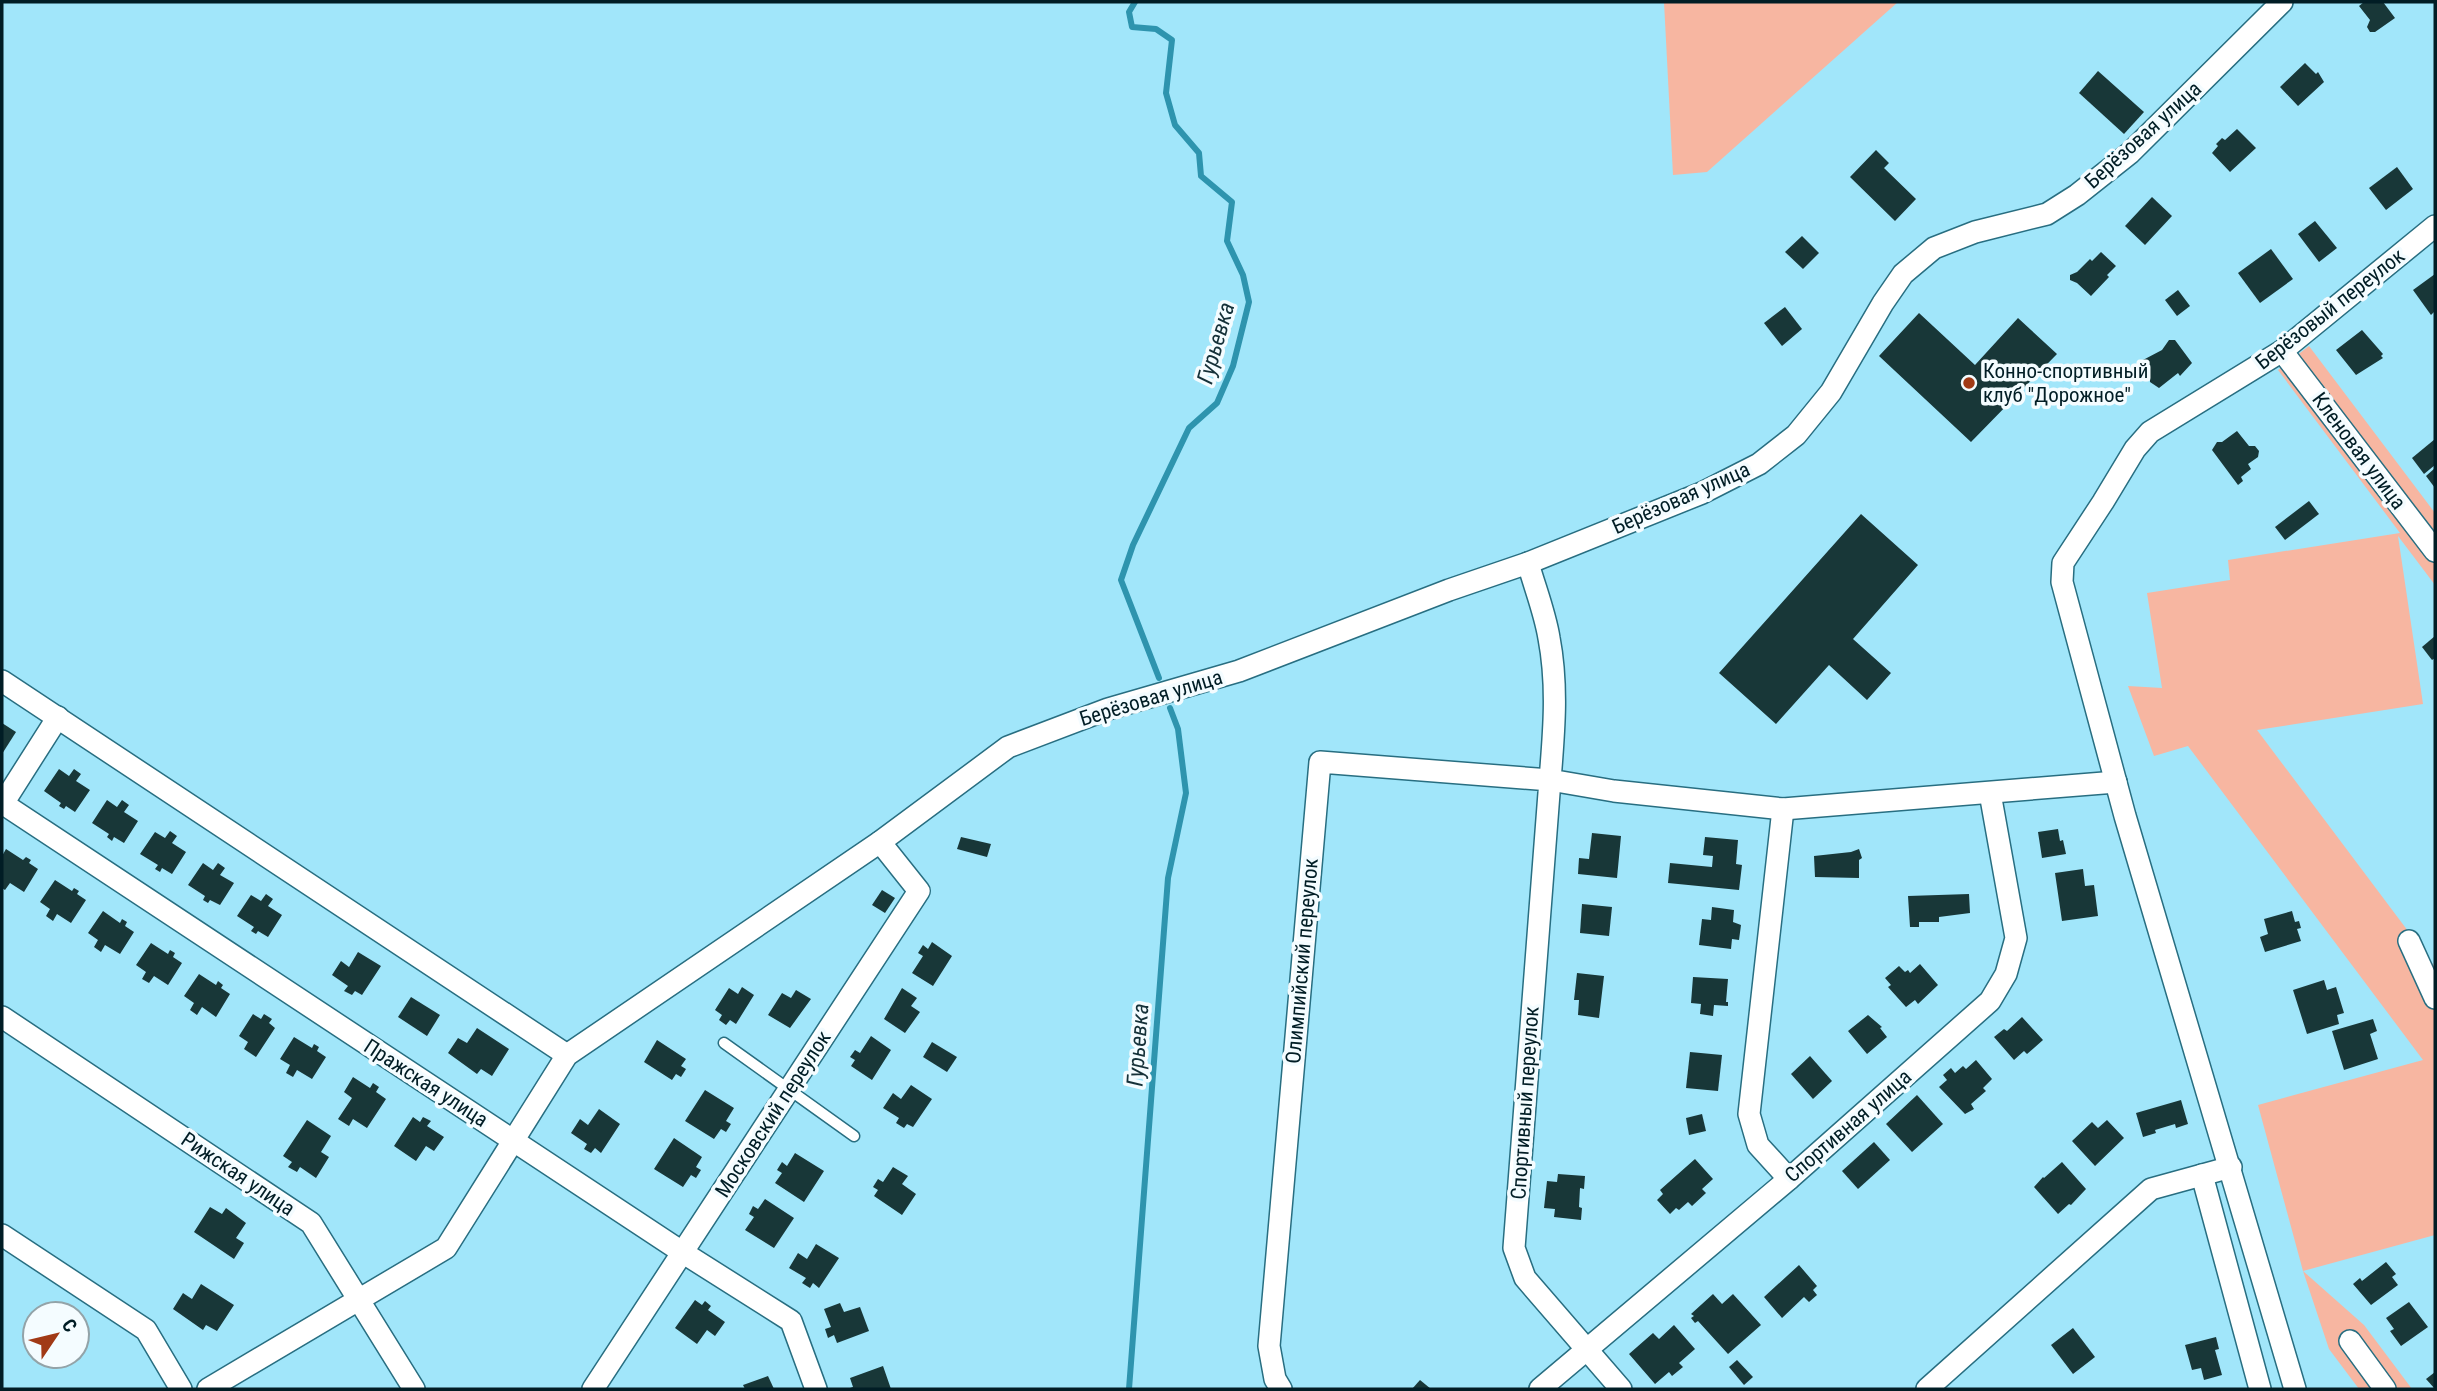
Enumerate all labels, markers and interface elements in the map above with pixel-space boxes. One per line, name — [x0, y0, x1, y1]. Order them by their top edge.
street label: Берёзовая улица — [2080, 77, 2206, 193]
street label: Берёзовый переулок — [2251, 243, 2409, 375]
water label: Гурьевка — [1192, 299, 1240, 387]
place label: Конно-спортивный клуб "Дорожное" — [1983, 359, 2149, 407]
marker: Конно-спортивный клуб "Дорожное" — [1961, 375, 1977, 391]
street label: Кленовая улица — [2307, 388, 2411, 514]
street label: Берёзовая улица — [1609, 457, 1753, 539]
street label: Берёзовая улица — [1077, 665, 1225, 731]
street label: Олимпийский переулок — [1281, 857, 1323, 1065]
water label: Гурьевка — [1122, 1002, 1154, 1088]
street label: Спортивный переулок — [1506, 1006, 1544, 1200]
street label: Московский переулок — [710, 1026, 836, 1202]
street label: Пражская улица — [360, 1034, 492, 1132]
street label: Спортивная улица — [1780, 1065, 1916, 1187]
street label: Рижская улица — [177, 1127, 299, 1221]
north arrow — [21, 1300, 91, 1370]
text: С — [57, 1315, 82, 1337]

